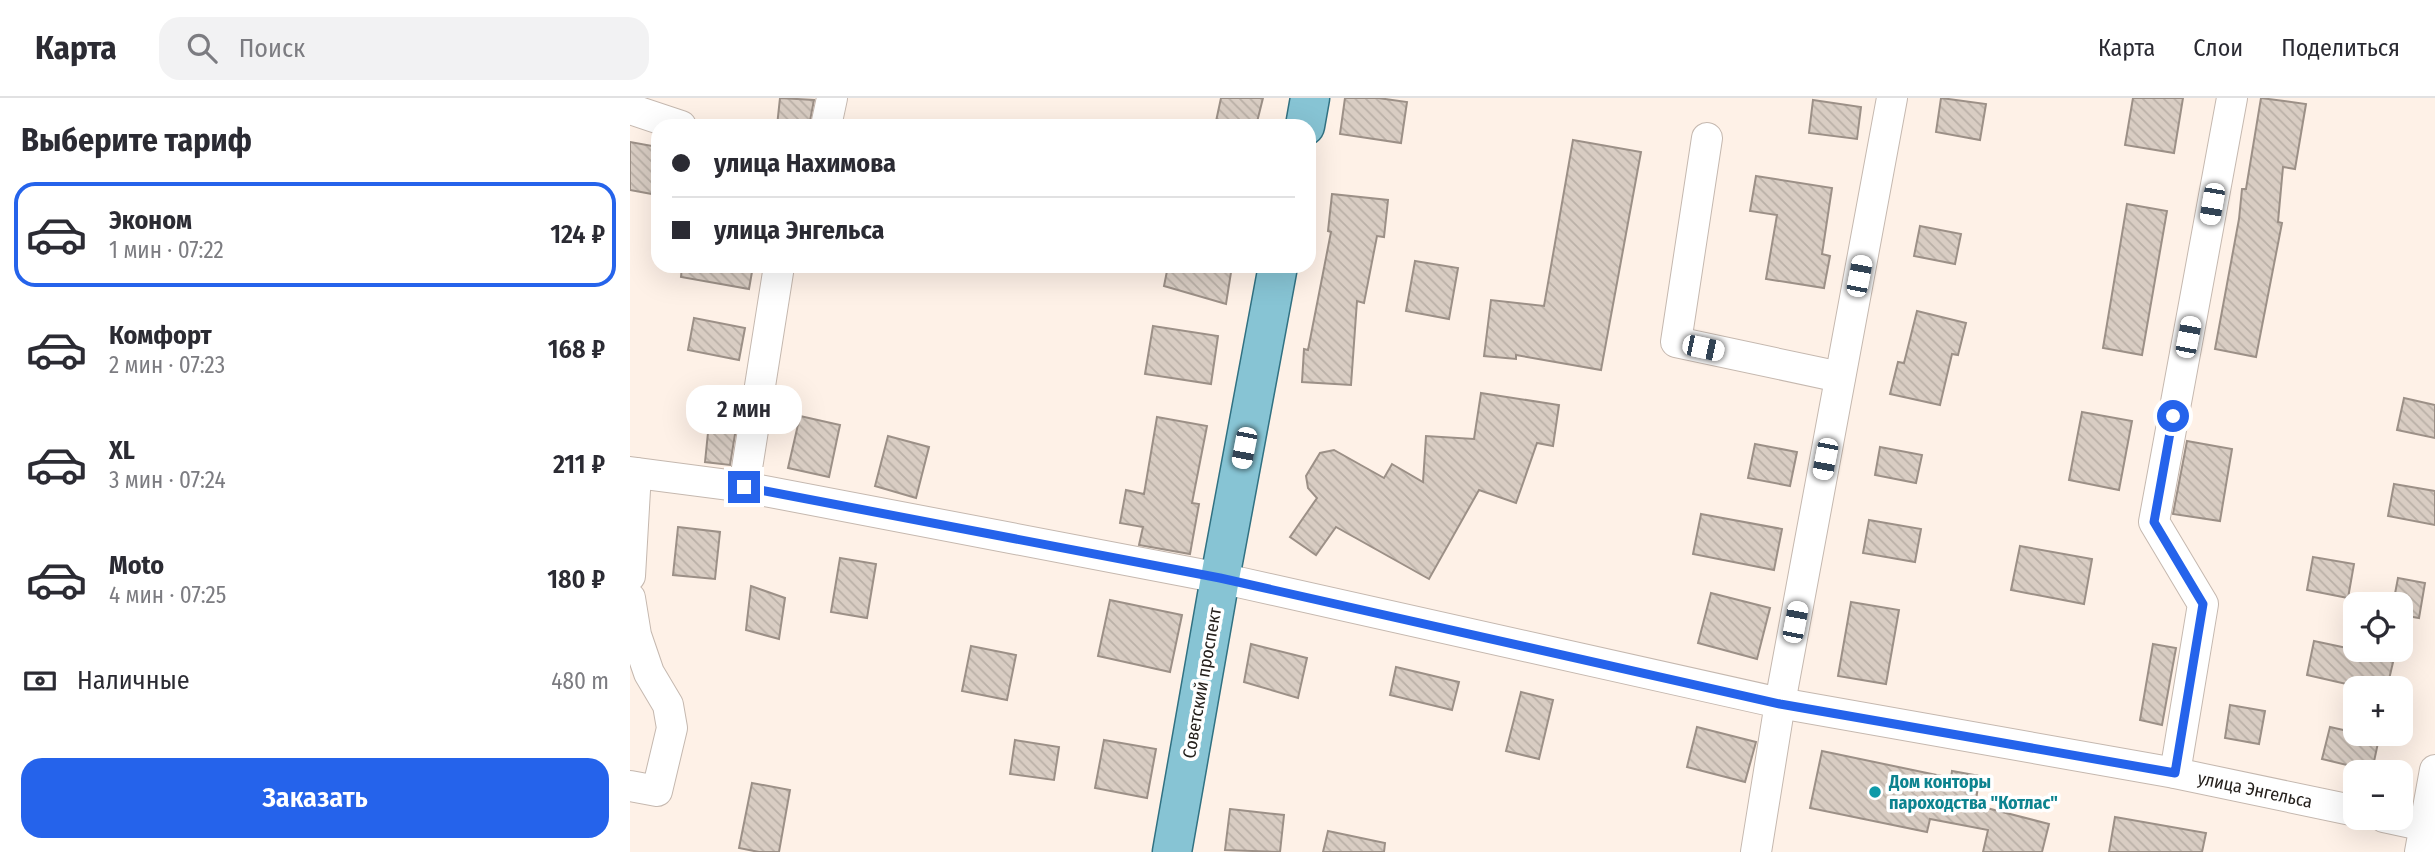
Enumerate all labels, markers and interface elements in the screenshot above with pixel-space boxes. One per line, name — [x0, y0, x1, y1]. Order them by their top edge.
search box — [159, 17, 649, 80]
text: Карта — [35, 28, 117, 68]
icon: search — [183, 29, 221, 67]
text: Поиск — [239, 33, 305, 64]
text: Карта — [2098, 34, 2155, 62]
text: Слои — [2193, 34, 2243, 62]
text: Поделиться — [2281, 34, 2400, 62]
text: Выберите тариф — [21, 121, 252, 159]
text: улица Нахимова — [714, 148, 896, 179]
car — [2199, 181, 2226, 227]
icon: car — [25, 203, 88, 266]
text: Эконом — [109, 205, 192, 236]
text: улица Энгельса — [714, 215, 884, 246]
text: 124 ₽ — [550, 219, 605, 250]
text: 1 мин · 07:22 — [109, 236, 224, 264]
car — [1845, 253, 1874, 299]
car — [2174, 314, 2203, 360]
icon: car — [25, 318, 88, 381]
text: Комфорт — [109, 320, 212, 351]
car — [1681, 333, 1726, 363]
text: 168 ₽ — [548, 334, 605, 365]
text: 2 мин · 07:23 — [109, 351, 225, 379]
callout: 2 мин — [686, 386, 802, 434]
text: 2 мин — [717, 395, 771, 423]
route start — [2157, 400, 2189, 432]
car — [1230, 425, 1259, 471]
icon: car — [25, 433, 88, 496]
text: XL — [109, 435, 135, 466]
car — [1811, 436, 1840, 482]
text: 211 ₽ — [553, 449, 605, 480]
text: 3 мин · 07:24 — [109, 466, 226, 494]
route end — [728, 471, 760, 503]
icon: car — [25, 548, 88, 611]
text: Moto — [109, 550, 164, 581]
text: 180 ₽ — [547, 564, 605, 595]
text: 4 мин · 07:25 — [109, 581, 226, 609]
map controls — [2343, 592, 2413, 830]
button: locate — [2343, 592, 2413, 662]
car — [1781, 599, 1810, 645]
street label: Советский проспект — [1178, 605, 1226, 760]
icon: cash — [21, 662, 59, 700]
text: Наличные — [77, 665, 190, 696]
text: 480 m — [551, 667, 609, 695]
button: + — [2343, 676, 2413, 746]
button: Заказать — [21, 758, 609, 838]
button: − — [2343, 760, 2413, 830]
street label: улица Энгельса — [2196, 767, 2315, 813]
place label: Дом конторы пароходства "Котлас" — [1888, 771, 2058, 814]
marker: Дом конторы пароходства "Котлас" — [1867, 784, 1883, 800]

